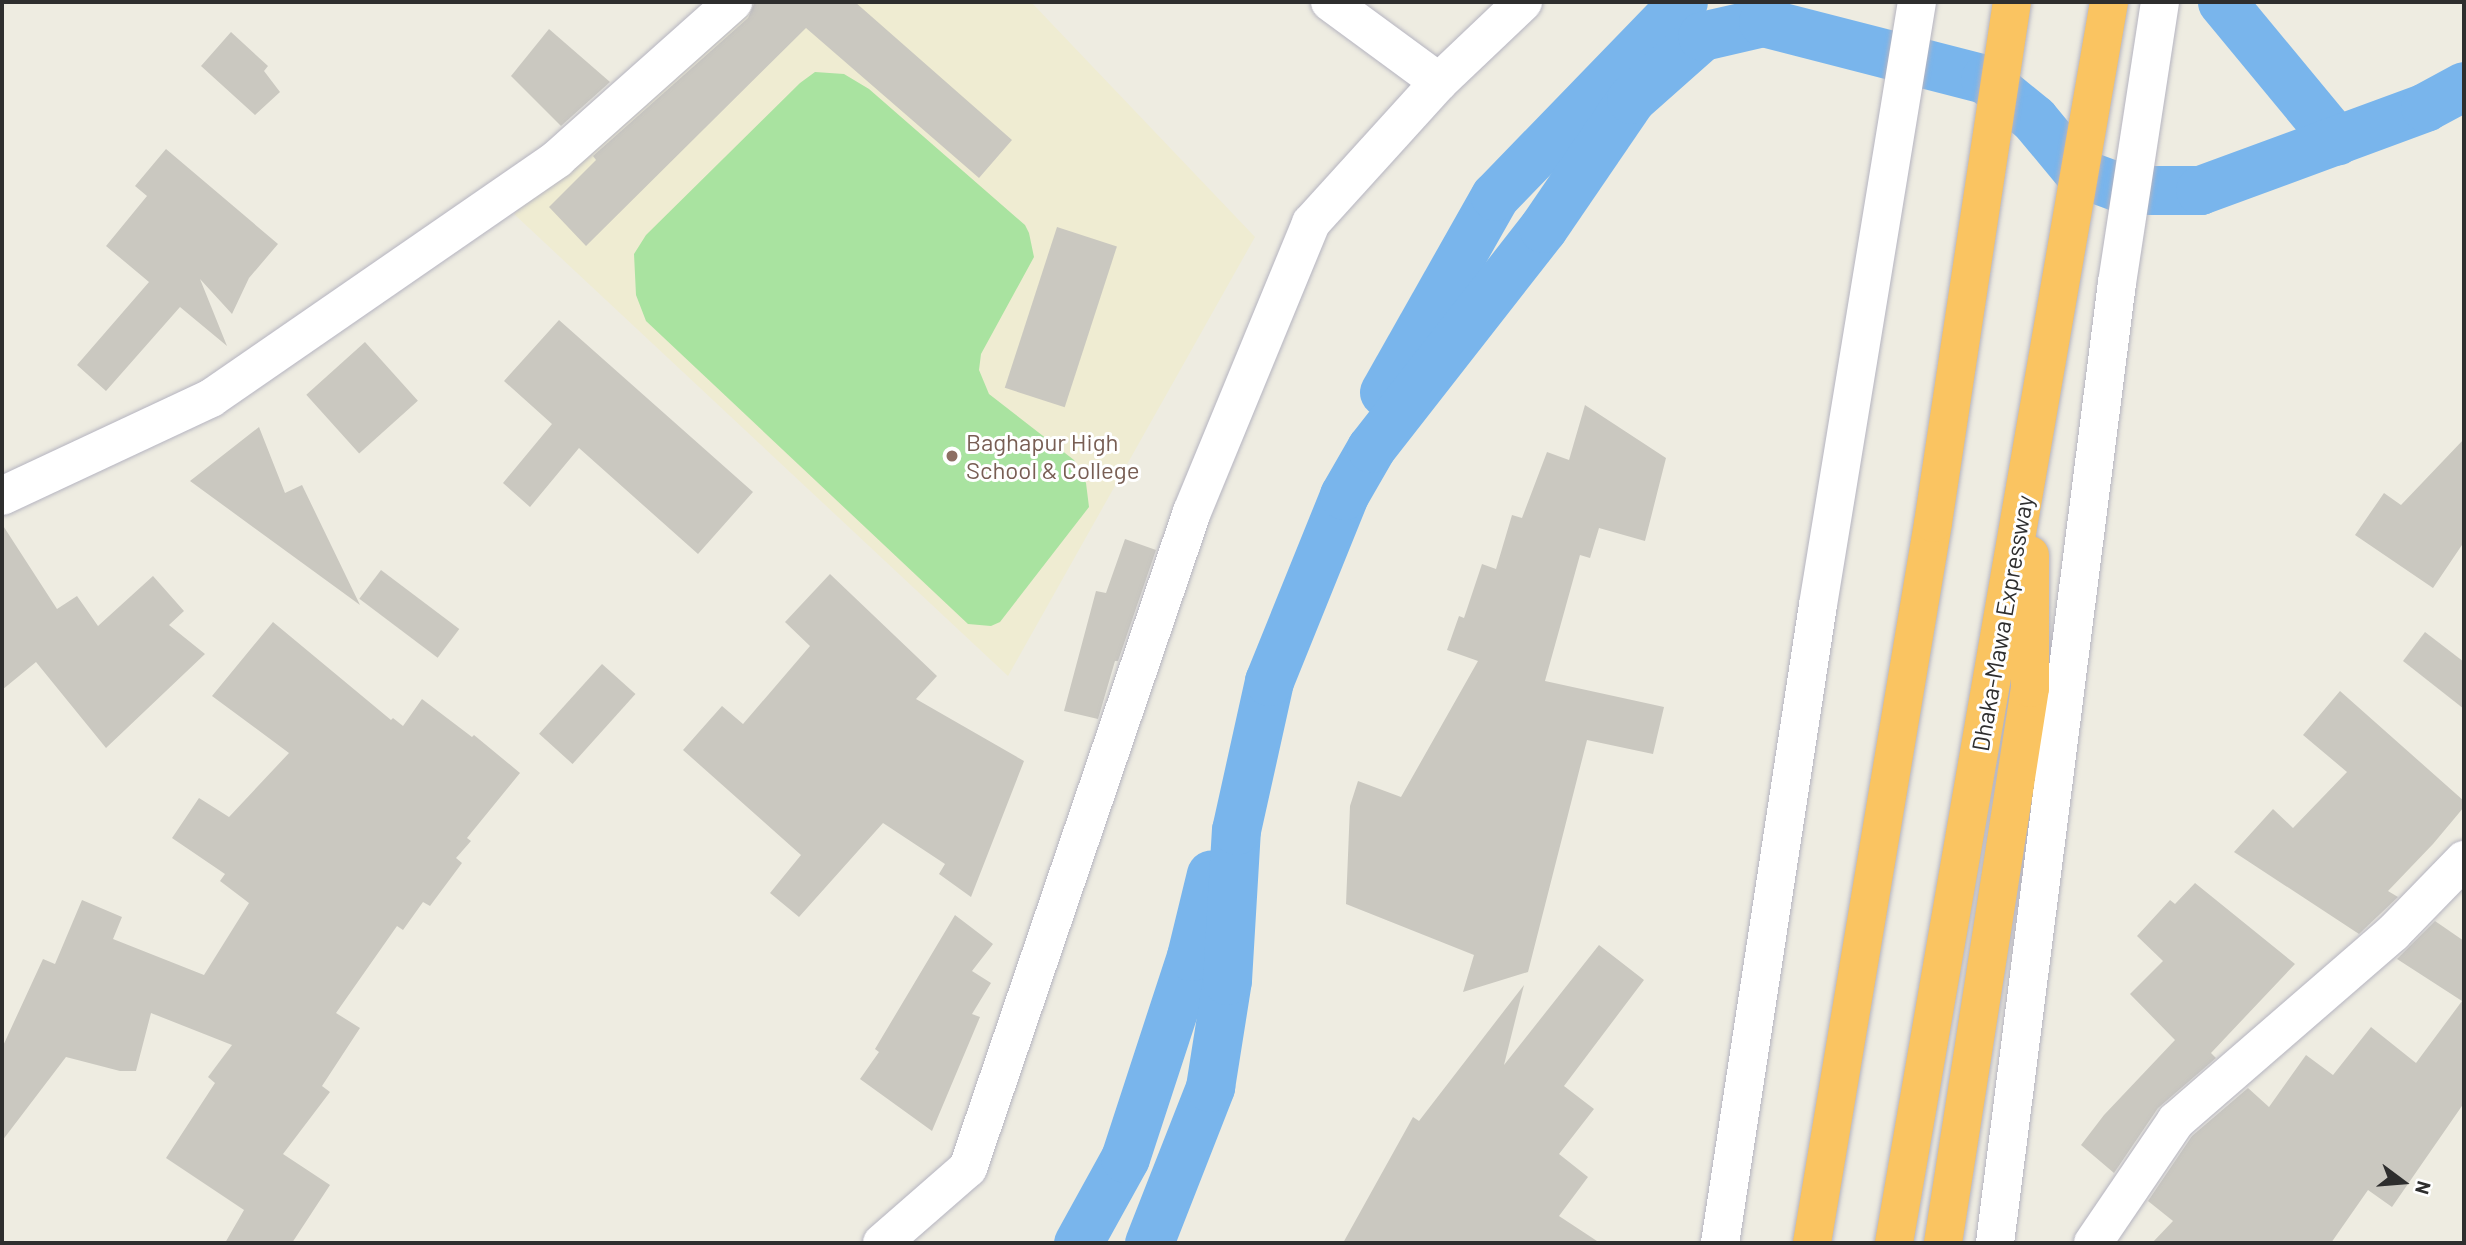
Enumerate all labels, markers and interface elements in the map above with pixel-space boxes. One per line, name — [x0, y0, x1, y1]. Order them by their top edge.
place label: Baghapur High School & College — [966, 428, 1139, 484]
marker: Baghapur High School & College — [944, 448, 960, 464]
street label: Dhaka-Mawa Expressway — [1965, 493, 2039, 753]
north arrow — [2368, 1147, 2438, 1217]
text: N — [2411, 1179, 2436, 1197]

